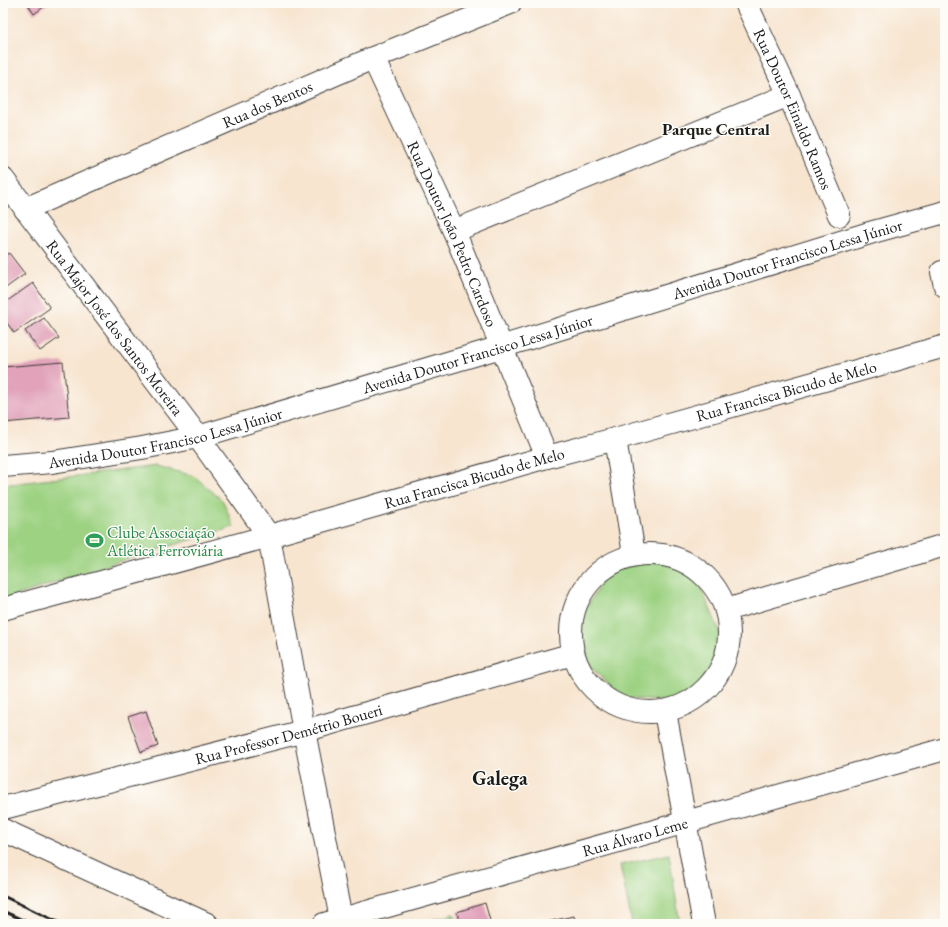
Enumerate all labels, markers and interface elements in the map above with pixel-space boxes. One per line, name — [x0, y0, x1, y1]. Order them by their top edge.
street label: Rua Doutor Einaldo Ramos — [748, 25, 837, 193]
street label: Rua dos Bentos — [219, 76, 316, 133]
district label: Parque Central — [662, 118, 770, 140]
street label: Rua Doutor João Pedro Cardoso — [402, 138, 502, 330]
street label: Avenida Doutor Francisco Lessa Júnior — [669, 214, 905, 305]
street label: Rua Major José dos Santos Moreira — [41, 235, 188, 420]
street label: Avenida Doutor Francisco Lessa Júnior — [359, 309, 596, 399]
street label: Rua Francisca Bicudo de Melo — [694, 356, 879, 427]
street label: Avenida Doutor Francisco Lessa Júnior — [46, 402, 285, 474]
street label: Rua Francisca Bicudo de Melo — [382, 443, 567, 514]
place label: Clube Associação Atlética Ferroviária — [106, 522, 224, 561]
sports icon: Clube Associação Atlética Ferroviária — [84, 531, 104, 551]
street label: Rua Professor Demétrio Boueri — [193, 699, 385, 769]
district label: Galega — [472, 765, 528, 791]
street label: Rua Álvaro Leme — [580, 812, 690, 862]

